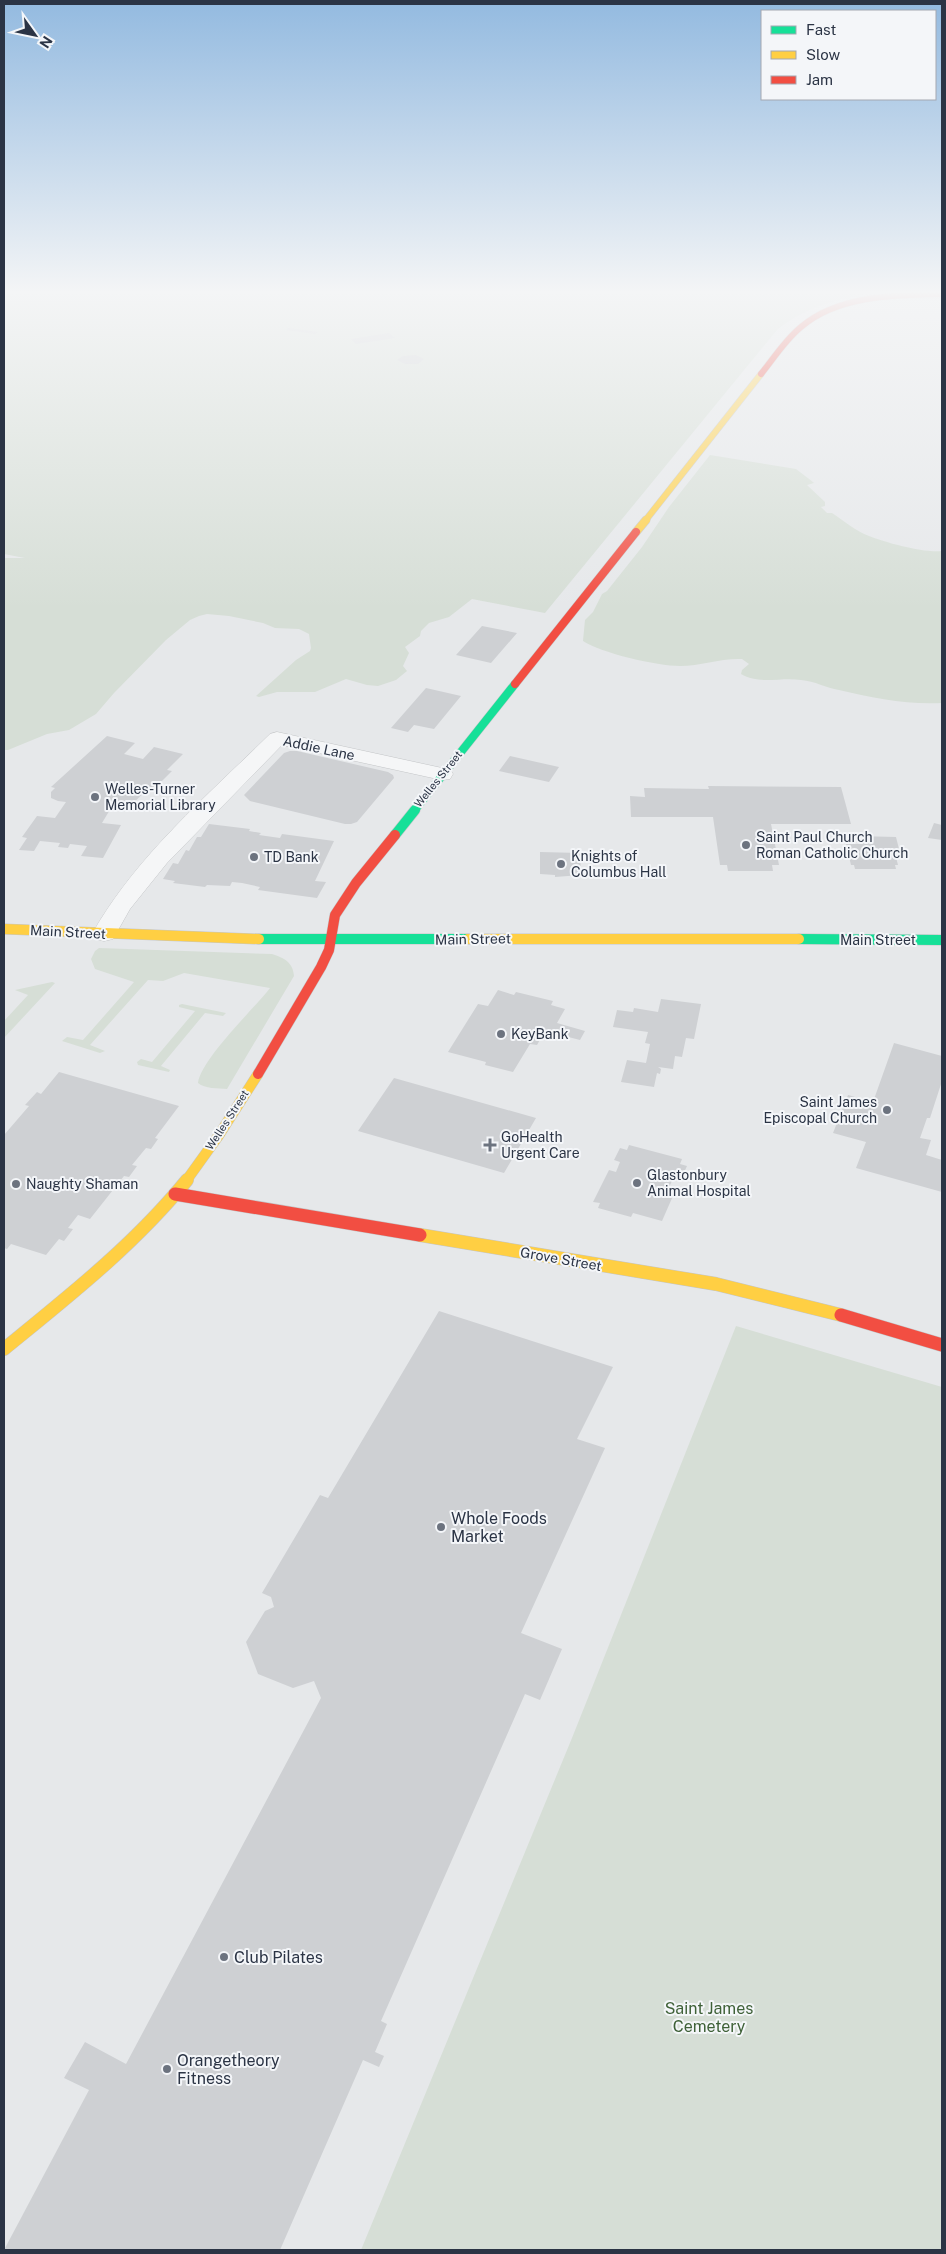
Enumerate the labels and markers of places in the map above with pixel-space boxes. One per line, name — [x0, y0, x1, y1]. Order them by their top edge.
place label: Welles-Turner Memorial Library — [105, 781, 216, 813]
marker: Welles-Turner Memorial Library — [89, 791, 101, 803]
place label: Saint Paul Church Roman Catholic Church — [756, 829, 908, 861]
marker: Saint Paul Church Roman Catholic Church — [740, 839, 752, 851]
place label: Knights of Columbus Hall — [571, 848, 666, 880]
place label: TD Bank — [264, 849, 319, 865]
marker: TD Bank — [248, 851, 260, 863]
marker: Knights of Columbus Hall — [555, 858, 567, 870]
place label: KeyBank — [511, 1026, 569, 1042]
marker: KeyBank — [495, 1028, 507, 1040]
place label: Saint James Episcopal Church — [764, 1094, 877, 1126]
marker: Saint James Episcopal Church — [881, 1104, 893, 1116]
place label: GoHealth Urgent Care — [501, 1129, 580, 1161]
marker: GoHealth Urgent Care — [483, 1138, 497, 1152]
place label: Glastonbury Animal Hospital — [647, 1167, 751, 1199]
place label: Naughty Shaman — [26, 1176, 138, 1192]
marker: Glastonbury Animal Hospital — [631, 1177, 643, 1189]
marker: Naughty Shaman — [10, 1178, 22, 1190]
place label: Whole Foods Market — [451, 1509, 547, 1546]
marker: Whole Foods Market — [435, 1521, 447, 1533]
place label: Club Pilates — [234, 1948, 323, 1967]
marker: Club Pilates — [218, 1951, 230, 1963]
place label: Orangetheory Fitness — [177, 2051, 280, 2088]
marker: Orangetheory Fitness — [161, 2063, 173, 2075]

